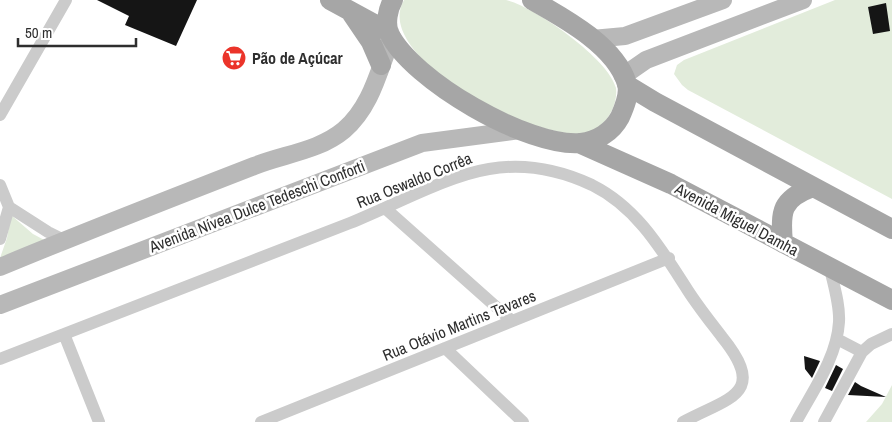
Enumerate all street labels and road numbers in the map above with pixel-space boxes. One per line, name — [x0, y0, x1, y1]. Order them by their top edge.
street label: Rua Oswaldo Corrêa — [353, 147, 476, 213]
street label: Avenida Nívea Dulce Tedeschi Conforti — [145, 155, 368, 258]
street label: Avenida Miguel Damha — [671, 177, 803, 261]
street label: Rua Otávio Martins Tavares — [379, 284, 539, 366]

